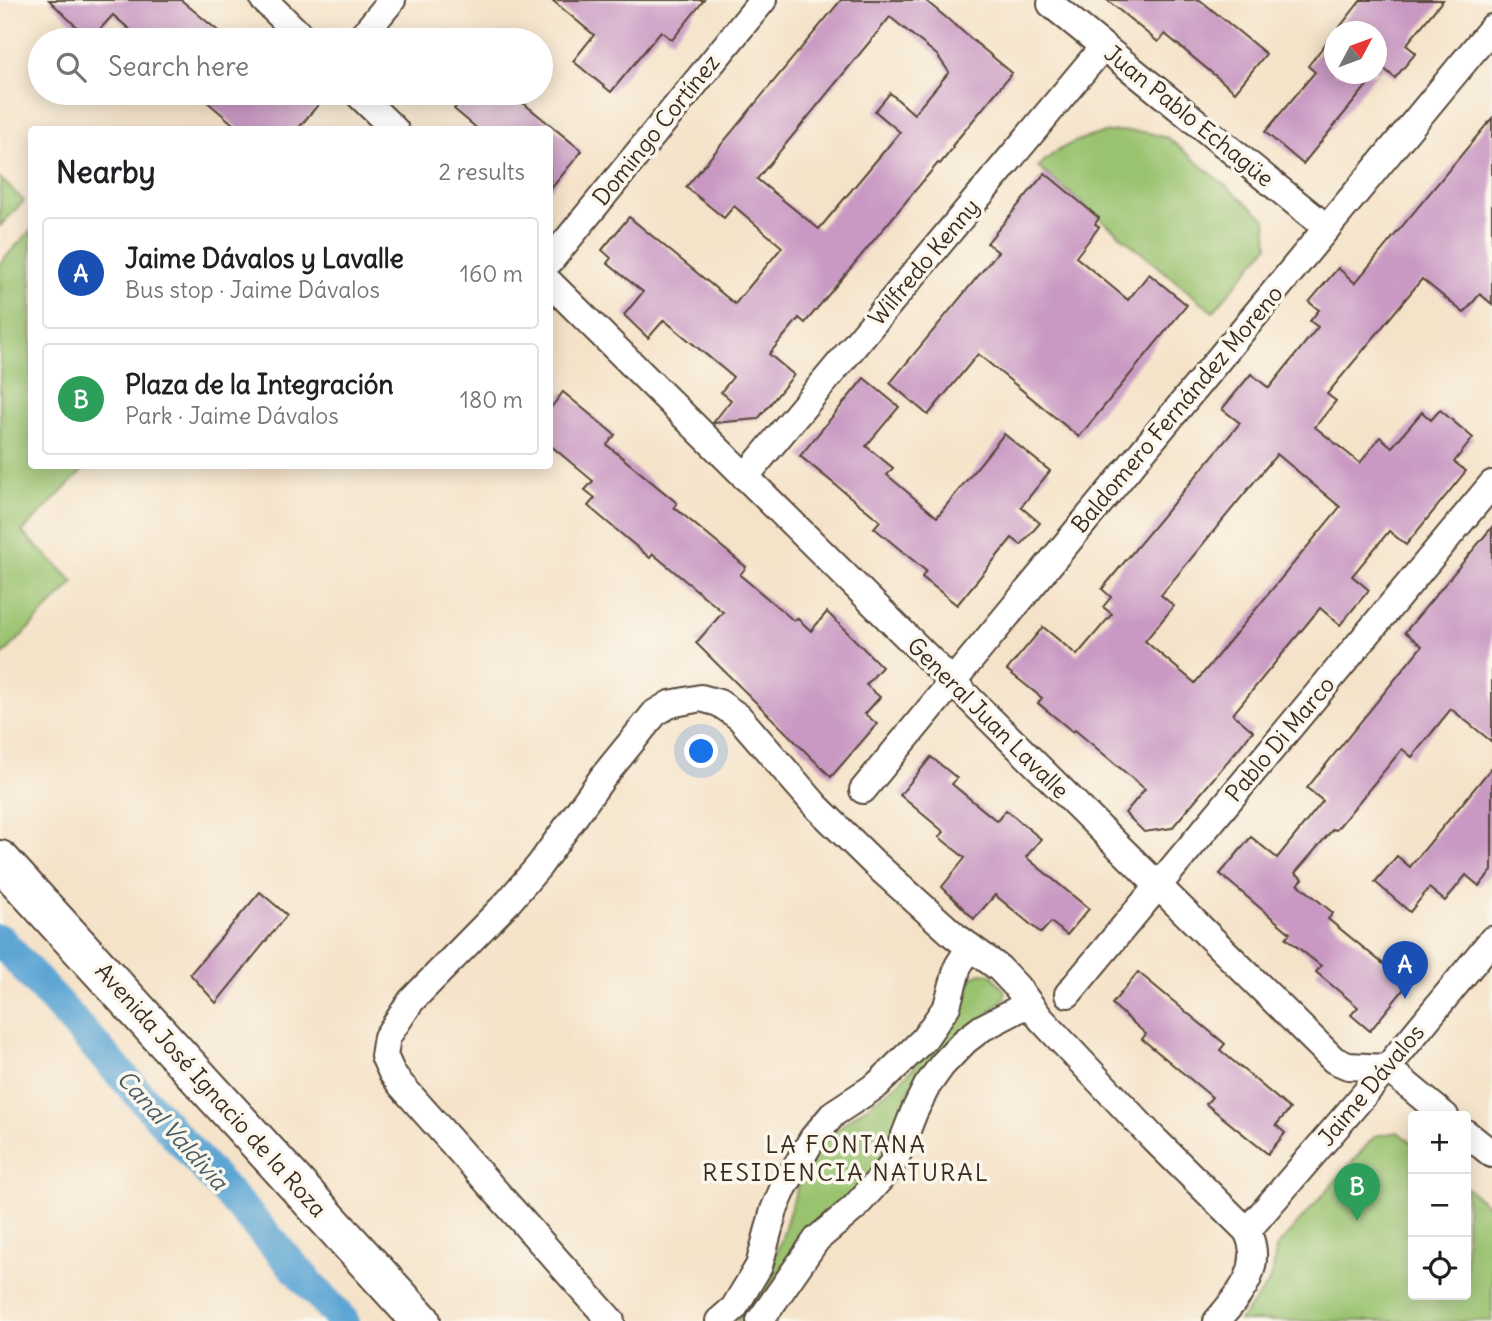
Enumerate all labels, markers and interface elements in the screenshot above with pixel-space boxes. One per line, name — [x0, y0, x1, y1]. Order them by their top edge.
north arrow — [1324, 21, 1387, 84]
search box — [28, 28, 553, 105]
street label: Juan Pablo Echagüe — [1099, 38, 1280, 193]
icon: search — [52, 48, 90, 86]
street label: Domingo Cortínez — [586, 48, 725, 211]
text: Search here — [108, 50, 249, 83]
text: Nearby — [56, 153, 156, 191]
text: 2 results — [439, 157, 525, 186]
street label: Wilfredo Kenny — [862, 192, 985, 331]
text: Jaime Dávalos y Lavalle — [125, 242, 404, 275]
text: A — [74, 259, 88, 288]
text: 160 m — [460, 259, 523, 288]
text: Bus stop · Jaime Dávalos — [125, 275, 380, 304]
street label: Baldomero Fernández Moreno — [1065, 279, 1289, 538]
text: Plaza de la Integración — [125, 368, 394, 401]
text: B — [73, 385, 89, 414]
text: 180 m — [460, 385, 523, 414]
text: Park · Jaime Dávalos — [125, 401, 339, 430]
street label: General Juan Lavalle — [901, 631, 1075, 805]
street label: Pablo Di Marco — [1219, 670, 1340, 807]
your location — [684, 734, 718, 768]
pin: A — [1382, 941, 1428, 999]
street label: Avenida José Ignacio de la Roza — [90, 957, 333, 1223]
street label: Jaime Dávalos — [1311, 1018, 1430, 1152]
water label: Canal Valdivia — [111, 1063, 235, 1197]
map controls — [1408, 1111, 1471, 1300]
button: + — [1408, 1111, 1471, 1174]
district label: LA FONTANA RESIDENCIA NATURAL — [702, 1129, 990, 1187]
pin: B — [1334, 1163, 1380, 1221]
button: − — [1408, 1174, 1471, 1237]
button: locate — [1408, 1237, 1471, 1300]

